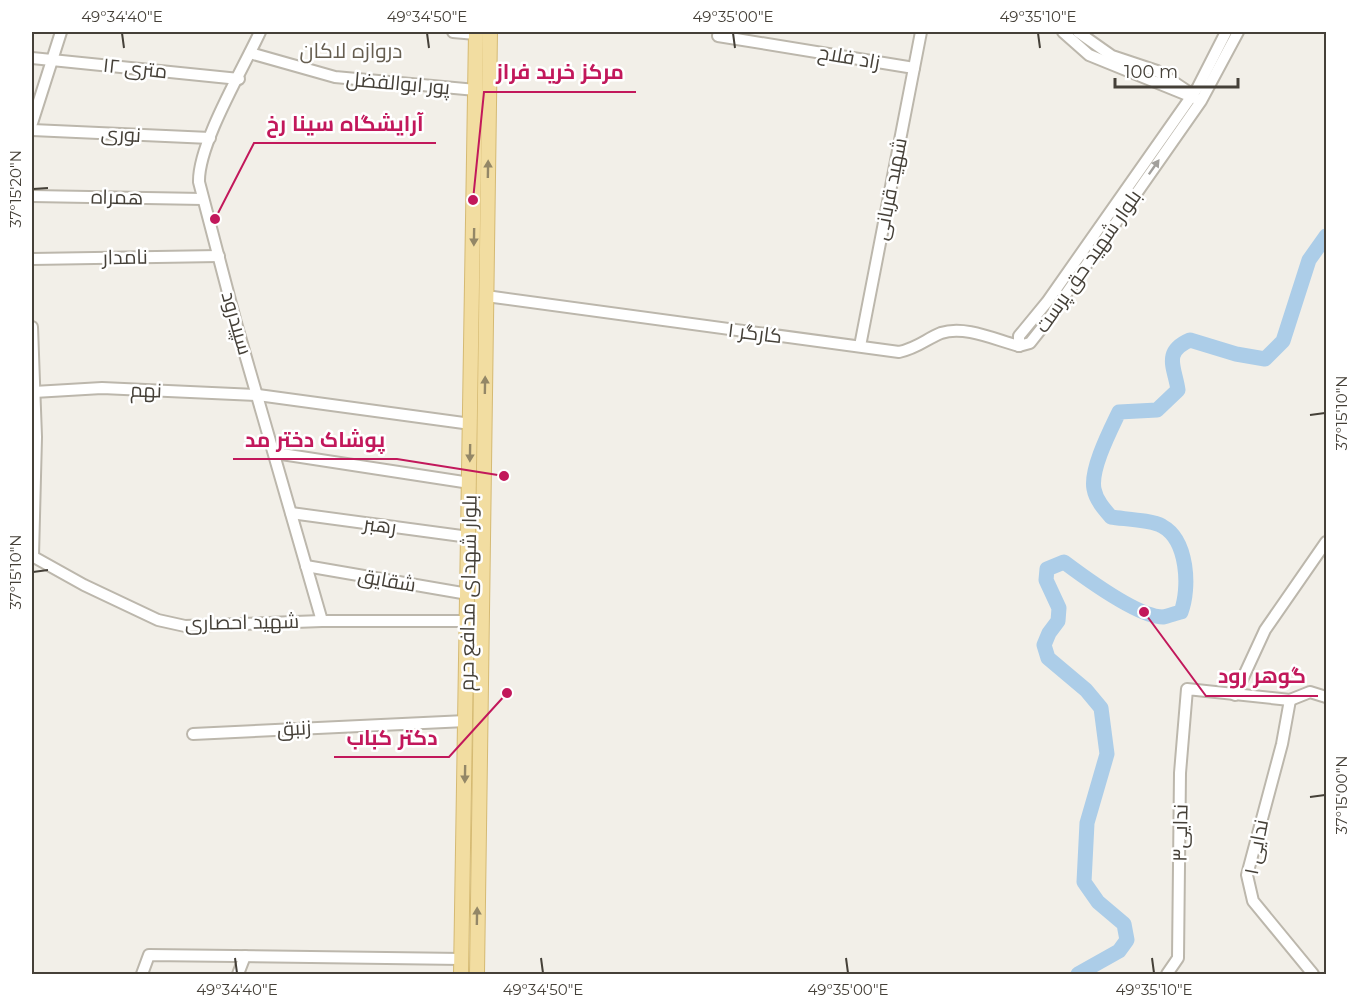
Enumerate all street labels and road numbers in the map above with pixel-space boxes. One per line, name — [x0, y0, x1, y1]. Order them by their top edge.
street label: زاد فلاح — [816, 40, 882, 76]
street label: ۱۲ متری — [102, 53, 168, 84]
street label: پور ابوالفضل — [345, 66, 452, 101]
street label: نوری — [100, 121, 142, 148]
street label: شهید قربانی — [868, 136, 913, 243]
street label: همراه — [91, 185, 143, 209]
street label: بلوار شهید حق پرست — [1030, 185, 1147, 338]
street label: نامدار — [101, 245, 148, 269]
street label: سپیدرود — [216, 289, 257, 358]
street label: کارگر ۱ — [726, 318, 784, 348]
street label: نهم — [130, 377, 162, 405]
street label: بلوار شهدای مدافع حرم — [454, 495, 484, 691]
street label: رهبر — [361, 511, 398, 539]
street label: شقایق — [356, 563, 418, 598]
street label: شهید احصاری — [185, 609, 299, 636]
street label: زنبق — [276, 715, 312, 742]
street label: ندایی۳ — [1167, 804, 1194, 862]
street label: ندایی ۱ — [1239, 817, 1274, 877]

